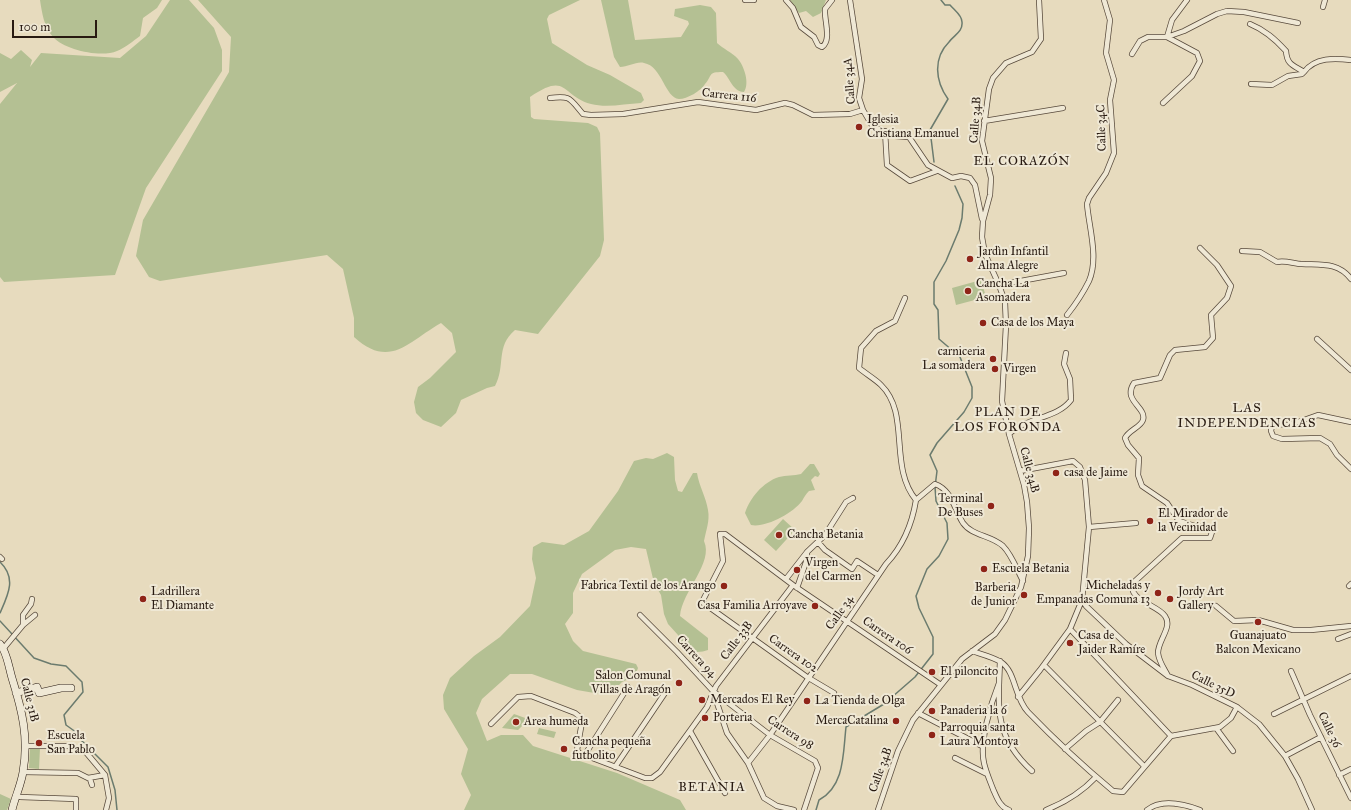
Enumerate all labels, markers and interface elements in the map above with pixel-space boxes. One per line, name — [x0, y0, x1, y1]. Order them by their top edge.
scale bar — [14, 12, 99, 38]
text: 100 m — [19, 20, 50, 34]
street label: Calle 34A — [841, 57, 859, 105]
street label: Carrera 116 — [701, 86, 757, 106]
street label: Calle 34B — [967, 96, 985, 144]
street label: Calle 34C — [1094, 104, 1110, 152]
place label: Iglesia Cristiana Emanuel — [867, 113, 959, 141]
marker: Iglesia Cristiana Emanuel — [854, 122, 864, 132]
district label: EL CORAZÓN — [973, 154, 1071, 170]
place label: Jardìn Infantil Alma Alegre — [978, 245, 1048, 273]
marker: Jardìn Infantil Alma Alegre — [965, 254, 975, 264]
place label: Cancha La Asomadera — [976, 277, 1030, 305]
marker: Cancha La Asomadera — [963, 286, 973, 296]
place label: Casa de los Maya — [991, 316, 1074, 330]
marker: Casa de los Maya — [978, 318, 988, 328]
place label: carniceria La somadera — [922, 345, 985, 373]
marker: carniceria La somadera — [988, 354, 998, 364]
place label: Virgen — [1003, 362, 1036, 376]
marker: Virgen — [990, 364, 1000, 374]
district label: LAS INDEPENDENCIAS — [1178, 401, 1316, 432]
district label: PLAN DE LOS FORONDA — [954, 405, 1062, 436]
street label: Calle 34B — [1016, 446, 1042, 494]
place label: casa de Jaime — [1064, 466, 1128, 480]
marker: casa de Jaime — [1051, 468, 1061, 478]
place label: Terminal De Buses — [938, 492, 983, 520]
marker: Terminal De Buses — [986, 501, 996, 511]
place label: El Mirador de la Vecinidad — [1158, 507, 1228, 535]
marker: El Mirador de la Vecinidad — [1145, 516, 1155, 526]
place label: Cancha Betania — [787, 528, 863, 542]
marker: Cancha Betania — [774, 530, 784, 540]
place label: Virgen del Carmen — [805, 556, 861, 584]
place label: Escuela Betania — [992, 562, 1069, 576]
marker: Escuela Betania — [979, 564, 989, 574]
marker: Virgen del Carmen — [792, 565, 802, 575]
place label: Fabrica Textil de los Arango — [580, 579, 716, 593]
place label: Micheladas y Empanadas Comuna 13 — [1036, 579, 1150, 607]
marker: Fabrica Textil de los Arango — [719, 581, 729, 591]
place label: Barberia de Junior — [971, 581, 1016, 609]
place label: Ladrillera El Diamante — [151, 585, 214, 613]
place label: Jordy Art Gallery — [1178, 585, 1224, 613]
marker: Micheladas y Empanadas Comuna 13 — [1153, 588, 1163, 598]
marker: Barberia de Junior — [1019, 590, 1029, 600]
street label: Calle 34 — [823, 593, 857, 633]
marker: Ladrillera El Diamante — [138, 594, 148, 604]
marker: Jordy Art Gallery — [1165, 594, 1175, 604]
place label: Casa Familia Arroyave — [697, 599, 807, 613]
marker: Casa Familia Arroyave — [810, 601, 820, 611]
street label: Carrera 106 — [859, 614, 915, 658]
marker: Guanajuato Balcon Mexicano — [1253, 617, 1263, 627]
street label: Calle 33B — [718, 619, 756, 663]
place label: Casa de Jaider Ramíre — [1078, 629, 1145, 657]
place label: Guanajuato Balcon Mexicano — [1215, 629, 1301, 657]
street label: Carrera 102 — [766, 632, 820, 676]
street label: Carrera 94 — [673, 633, 719, 681]
marker: Casa de Jaider Ramíre — [1065, 638, 1075, 648]
place label: El piloncito — [940, 665, 998, 679]
marker: El piloncito — [927, 667, 937, 677]
street label: Calle 35D — [1189, 668, 1237, 702]
place label: Salon Comunal Villas de Aragón — [591, 669, 671, 697]
street label: Calle 31B — [17, 677, 41, 723]
marker: Salon Comunal Villas de Aragón — [674, 678, 684, 688]
place label: Mercados El Rey — [710, 693, 794, 707]
place label: La Tienda de Olga — [815, 694, 905, 708]
marker: Mercados El Rey — [697, 695, 707, 705]
marker: La Tienda de Olga — [802, 696, 812, 706]
place label: Panaderia la 6 — [940, 704, 1007, 718]
marker: Panaderia la 6 — [927, 706, 937, 716]
street label: Calle 36 — [1314, 710, 1344, 750]
place label: Porteria — [713, 711, 752, 725]
marker: Porteria — [700, 713, 710, 723]
street label: Carrera 98 — [764, 713, 816, 753]
place label: MercaCatalina — [816, 714, 888, 728]
place label: Area humeda — [524, 715, 588, 729]
marker: MercaCatalina — [891, 716, 901, 726]
marker: Area humeda — [511, 717, 521, 727]
place label: Parroquia santa Laura Montoya — [940, 721, 1018, 749]
place label: Escuela San Pablo — [47, 729, 95, 757]
marker: Parroquia santa Laura Montoya — [927, 730, 937, 740]
place label: Cancha pequeña futbolito — [572, 735, 651, 763]
marker: Escuela San Pablo — [34, 738, 44, 748]
marker: Cancha pequeña futbolito — [559, 744, 569, 754]
street label: Calle 34B — [866, 746, 896, 794]
district label: BETANIA — [678, 780, 746, 796]

